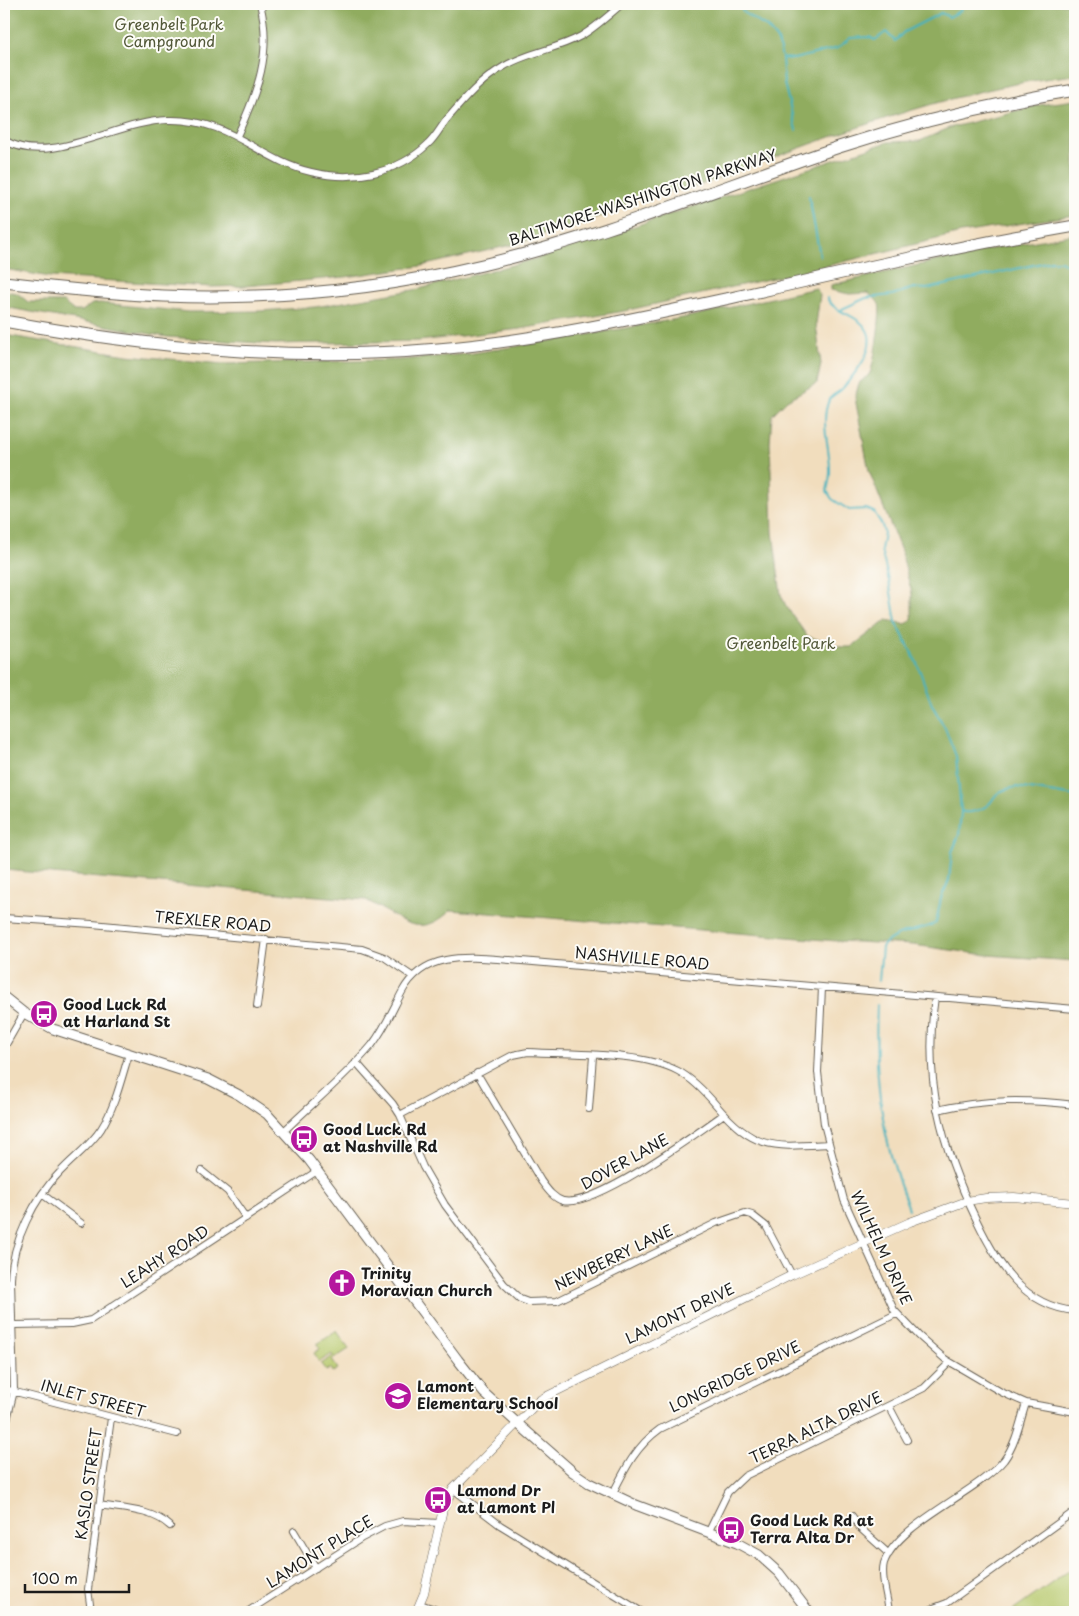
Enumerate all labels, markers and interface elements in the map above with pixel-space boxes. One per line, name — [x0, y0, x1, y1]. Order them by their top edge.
park label: Greenbelt Park Campground — [114, 12, 224, 52]
street label: BALTIMORE-WASHINGTON PARKWAY — [505, 142, 780, 251]
park label: Greenbelt Park — [726, 631, 836, 654]
street label: TREXLER ROAD — [154, 904, 272, 937]
street label: NASHVILLE ROAD — [574, 940, 710, 975]
place label: Good Luck Rd at Harland St — [63, 992, 170, 1032]
bus stop icon: Good Luck Rd at Harland St — [29, 999, 59, 1029]
place label: Good Luck Rd at Nashville Rd — [323, 1117, 437, 1157]
bus stop icon: Good Luck Rd at Nashville Rd — [289, 1124, 319, 1154]
street label: DOVER LANE — [576, 1127, 672, 1194]
street label: WILHELM DRIVE — [846, 1186, 919, 1308]
street label: NEWBERRY LANE — [550, 1218, 677, 1295]
street label: LEAHY ROAD — [115, 1219, 213, 1293]
place label: Trinity Moravian Church — [361, 1261, 492, 1301]
church icon: Trinity Moravian Church — [327, 1268, 357, 1298]
street label: LAMONT DRIVE — [621, 1276, 738, 1349]
street label: LONGRIDGE DRIVE — [665, 1334, 804, 1417]
street label: INLET STREET — [39, 1373, 149, 1423]
place label: Lamont Elementary School — [417, 1374, 558, 1414]
school or university icon: Lamont Elementary School — [383, 1381, 413, 1411]
street label: TERRA ALTA DRIVE — [745, 1385, 885, 1469]
street label: KASLO STREET — [68, 1426, 107, 1541]
place label: Lamond Dr at Lamont Pl — [457, 1478, 555, 1518]
bus stop icon: Lamond Dr at Lamont Pl — [423, 1485, 453, 1515]
place label: Good Luck Rd at Terra Alta Dr — [750, 1508, 874, 1548]
street label: LAMONT PLACE — [261, 1509, 377, 1593]
bus stop icon: Good Luck Rd at Terra Alta Dr — [716, 1515, 746, 1545]
scale bar — [25, 1561, 129, 1593]
text: 100 m — [32, 1566, 78, 1589]

